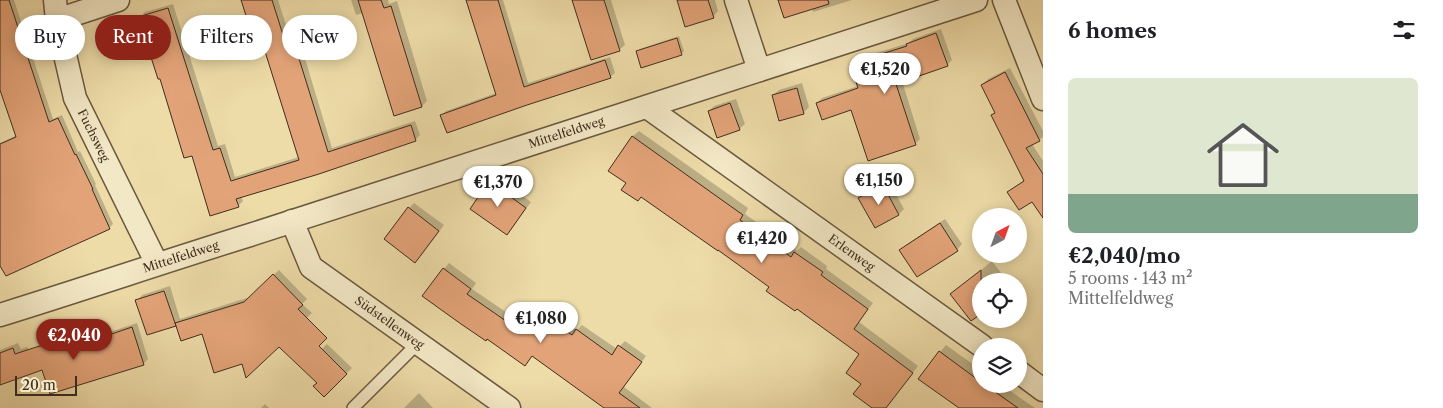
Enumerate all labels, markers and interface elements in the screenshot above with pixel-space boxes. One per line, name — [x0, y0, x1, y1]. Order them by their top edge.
chip: Buy — [15, 15, 85, 60]
chip: Rent — [95, 15, 171, 60]
chip: Filters — [181, 15, 272, 60]
chip: New — [282, 15, 357, 60]
icon: filters — [1390, 16, 1418, 44]
text: 6 homes — [1068, 18, 1157, 43]
pin: €1,520 — [844, 52, 926, 95]
text: €1,520 — [860, 59, 910, 79]
street label: Fuchsweg — [75, 106, 114, 165]
icon: home — [1198, 110, 1288, 200]
street label: Mittelfeldweg — [526, 113, 607, 151]
pin: €1,150 — [838, 164, 920, 206]
pin: €1,370 — [457, 166, 539, 208]
text: €1,150 — [855, 170, 903, 190]
text: €1,370 — [473, 172, 523, 192]
north arrow — [972, 208, 1028, 262]
map controls — [972, 208, 1027, 393]
pin: €1,420 — [721, 222, 803, 264]
text: €1,420 — [737, 228, 787, 248]
street label: Erlenweg — [825, 231, 878, 274]
street label: Mittelfeldweg — [141, 237, 221, 276]
text: €2,040/mo — [1068, 243, 1180, 268]
text: 5 rooms · 143 m² — [1068, 268, 1192, 288]
button: locate — [972, 273, 1027, 328]
text: Mittelfeldweg — [1068, 288, 1173, 308]
street label: Südstellenweg — [352, 293, 428, 353]
pin: €1,080 — [500, 302, 582, 344]
text: €1,080 — [515, 308, 567, 328]
pin: €2,040 — [33, 318, 115, 361]
text: €2,040 — [47, 325, 101, 345]
button: layers — [972, 338, 1027, 393]
scale bar — [15, 373, 78, 396]
text: 20 m — [22, 376, 56, 394]

